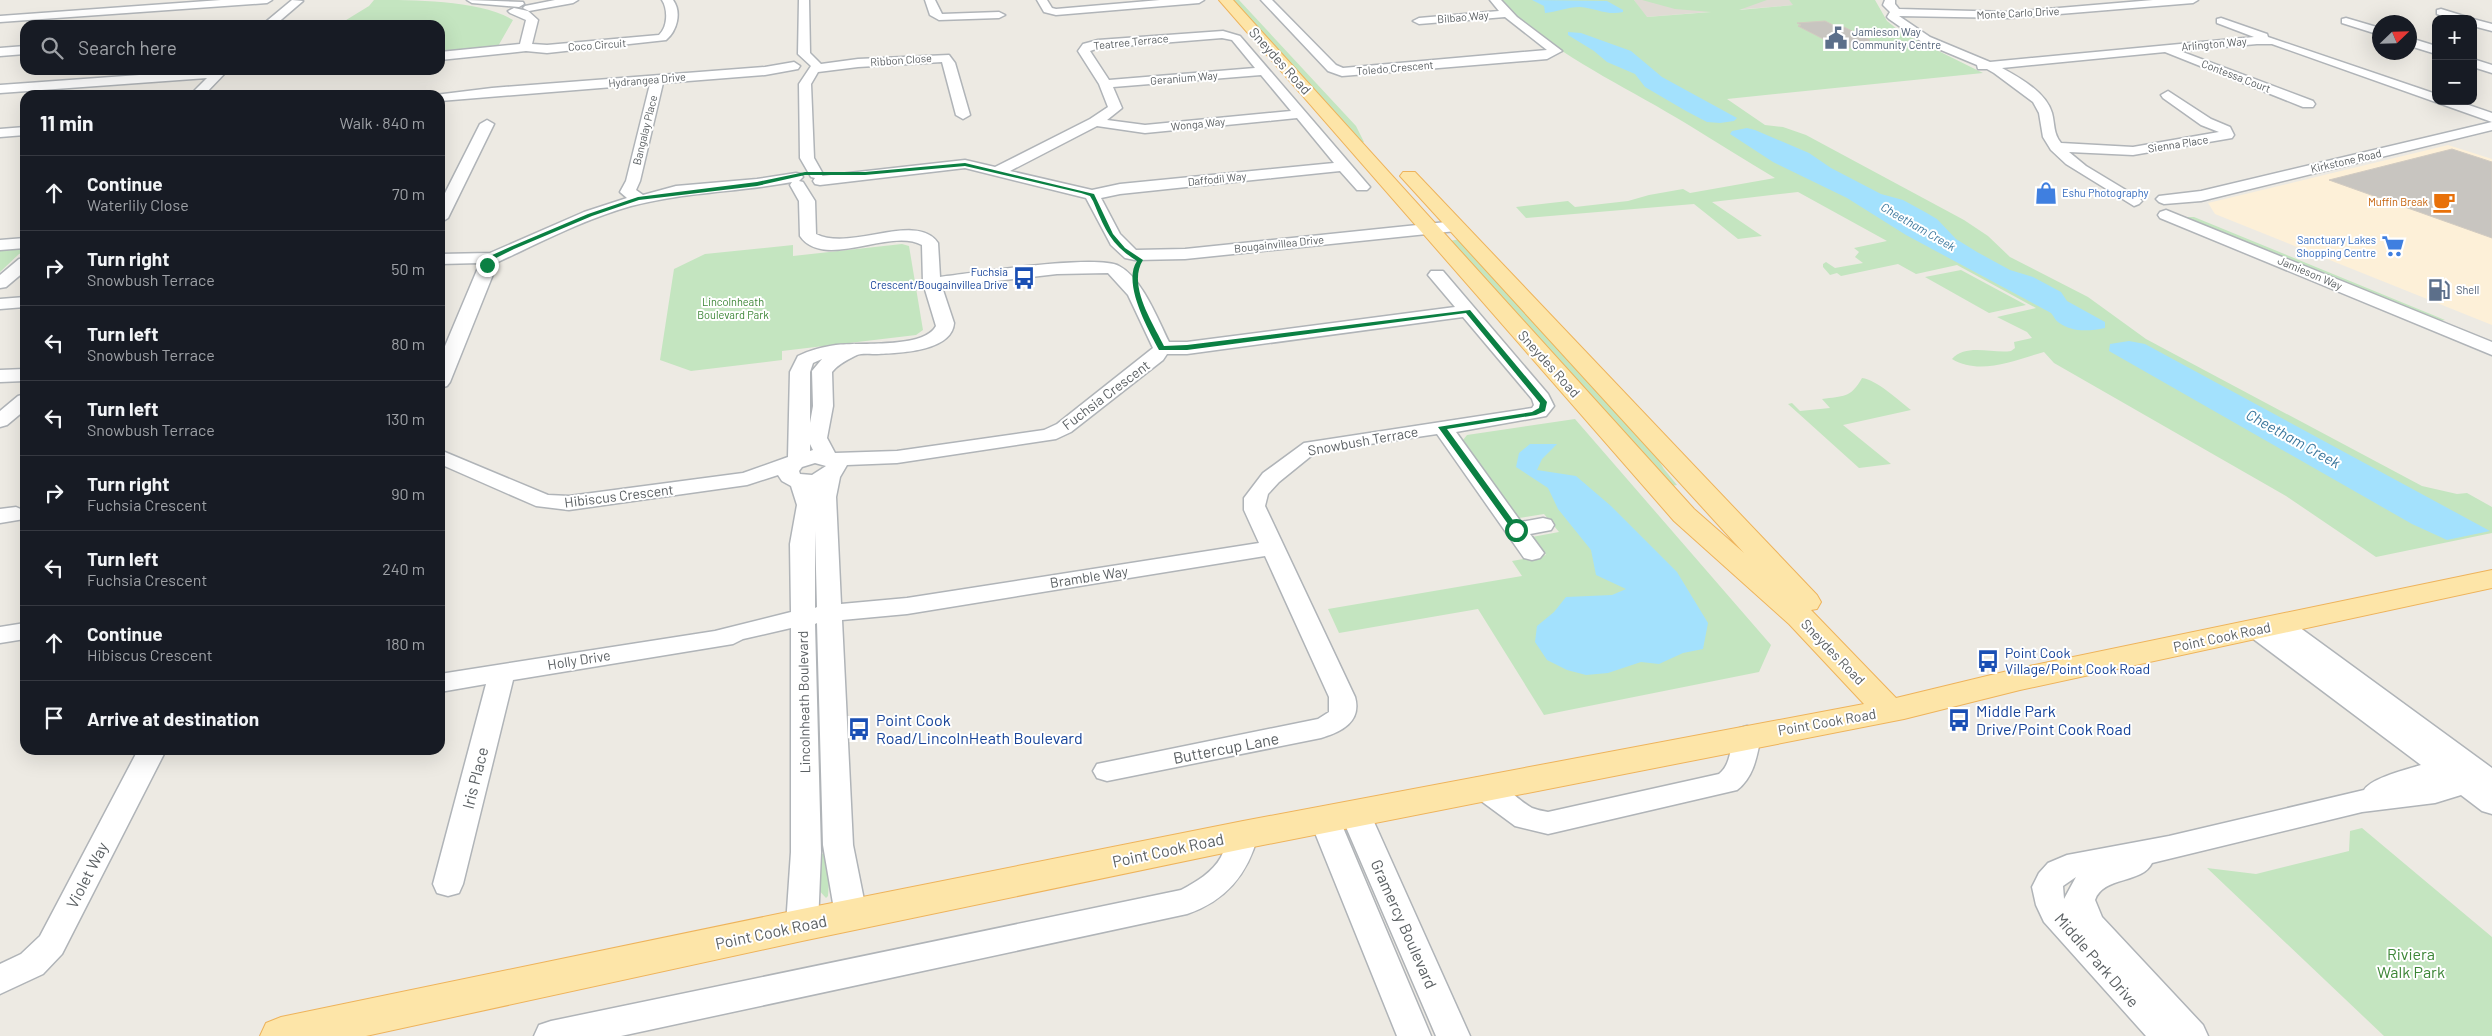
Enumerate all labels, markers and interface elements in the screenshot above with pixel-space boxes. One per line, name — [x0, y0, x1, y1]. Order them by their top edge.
street label: Monte Carlo Drive — [1976, 4, 2060, 21]
street label: Bilbao Way — [1437, 8, 1489, 25]
north arrow — [2372, 15, 2417, 60]
map controls — [2432, 15, 2477, 105]
button: + — [2432, 15, 2477, 60]
search box — [20, 20, 445, 75]
street label: Sneydes Road — [1246, 24, 1315, 98]
public building icon: Jamieson Way Community Centre — [1823, 25, 1849, 51]
place label: Jamieson Way Community Centre — [1852, 25, 1941, 51]
street label: Teatree Terrace — [1093, 31, 1169, 52]
icon: search — [38, 34, 66, 62]
street label: Arlington Way — [2181, 34, 2247, 53]
text: Search here — [78, 36, 177, 59]
street label: Coco Circuit — [567, 36, 627, 53]
street label: Ribbon Close — [870, 51, 932, 68]
street label: Contessa Court — [2200, 56, 2273, 95]
street label: Toledo Crescent — [1356, 58, 1434, 77]
button: − — [2432, 60, 2477, 105]
street label: Geranium Way — [1150, 68, 1218, 87]
street label: Hydrangea Drive — [608, 70, 686, 89]
street label: Bangalay Place — [630, 94, 659, 166]
text: 11 min — [40, 110, 94, 135]
text: Walk · 840 m — [339, 113, 425, 132]
street label: Wonga Way — [1170, 114, 1226, 133]
street label: Sienna Place — [2147, 132, 2209, 155]
street label: Kirkstone Road — [2309, 146, 2383, 175]
street label: Daffodil Way — [1187, 169, 1247, 188]
text: Continue — [87, 172, 163, 195]
icon: ahead — [40, 179, 68, 207]
shop icon: Eshu Photography — [2033, 180, 2059, 206]
text: 70 m — [392, 184, 425, 203]
place label: Eshu Photography — [2062, 186, 2149, 199]
cafe icon: Muffin Break — [2431, 189, 2457, 215]
text: Waterlily Close — [87, 195, 189, 214]
place label: Muffin Break — [2368, 195, 2428, 208]
water label: Cheetham Creek — [1879, 199, 1958, 253]
street label: Bougainvillea Drive — [1233, 232, 1325, 255]
place label: Sanctuary Lakes Shopping Centre — [2296, 233, 2376, 259]
supermarket icon: Sanctuary Lakes Shopping Centre — [2380, 233, 2406, 259]
text: Turn right — [87, 247, 169, 270]
street label: Jamieson Way — [2276, 253, 2344, 292]
icon: right — [40, 254, 68, 282]
route end — [476, 254, 499, 277]
text: 50 m — [391, 259, 425, 278]
place label: Fuchsia Crescent/Bougainvillea Drive — [870, 265, 1008, 291]
bus stop icon: Fuchsia Crescent/Bougainvillea Drive — [1011, 265, 1037, 291]
text: Snowbush Terrace — [87, 270, 215, 289]
fuel station icon: Shell — [2426, 277, 2452, 303]
place label: Shell — [2456, 283, 2479, 296]
park label: Lincolnheath Boulevard Park — [697, 295, 769, 321]
text: Turn left — [87, 322, 158, 345]
street label: Sneydes Road — [1515, 327, 1584, 401]
icon: left — [40, 329, 68, 357]
text: 80 m — [391, 334, 425, 353]
text: Snowbush Terrace — [87, 345, 215, 364]
street label: Fuchsia Crescent — [1059, 356, 1153, 433]
text: Turn left — [87, 397, 158, 420]
icon: left — [40, 404, 68, 432]
water label: Cheetham Creek — [2243, 405, 2344, 472]
text: 130 m — [386, 409, 425, 428]
text: Snowbush Terrace — [87, 420, 215, 439]
street label: Snowbush Terrace — [1306, 422, 1419, 459]
text: Turn right — [87, 472, 169, 495]
icon: right — [40, 479, 68, 507]
street label: Hibiscus Crescent — [563, 480, 675, 511]
text: 90 m — [391, 484, 425, 503]
text: Fuchsia Crescent — [87, 495, 207, 514]
route start — [1505, 519, 1528, 542]
text: Turn left — [87, 547, 158, 570]
icon: left — [40, 554, 68, 582]
text: 240 m — [382, 559, 425, 578]
street label: Bramble Way — [1049, 562, 1130, 591]
text: Fuchsia Crescent — [87, 570, 207, 589]
street label: Sneydes Road — [1798, 615, 1869, 688]
street label: Point Cook Road — [2172, 618, 2272, 655]
text: Continue — [87, 622, 163, 645]
icon: ahead — [40, 629, 68, 657]
street label: Lincolnheath Boulevard — [794, 631, 813, 773]
text: 180 m — [386, 634, 425, 653]
place label: Point Cook Village/Point Cook Road — [2005, 644, 2150, 677]
text: Hibiscus Crescent — [87, 645, 213, 664]
street label: Holly Drive — [546, 646, 612, 673]
bus stop icon: Point Cook Village/Point Cook Road — [1975, 648, 2001, 674]
place label: Middle Park Drive/Point Cook Road — [1976, 701, 2131, 738]
icon: arrive — [40, 704, 68, 732]
street label: Point Cook Road — [1777, 705, 1877, 738]
text: Arrive at destination — [87, 707, 259, 730]
bus stop icon: Middle Park Drive/Point Cook Road — [1946, 707, 1972, 733]
place label: Point Cook Road/LincolnHeath Boulevard — [876, 710, 1083, 747]
bus stop icon: Point Cook Road/LincolnHeath Boulevard — [846, 716, 872, 742]
street label: Buttercup Lane — [1171, 728, 1280, 767]
street label: Iris Place — [458, 745, 491, 811]
street label: Point Cook Road — [1110, 828, 1225, 871]
street label: Violet Way — [62, 838, 112, 911]
street label: Gramercy Boulevard — [1367, 856, 1441, 991]
street label: Middle Park Drive — [2051, 909, 2143, 1011]
street label: Point Cook Road — [713, 910, 828, 953]
park label: Riviera Walk Park — [2377, 944, 2445, 981]

